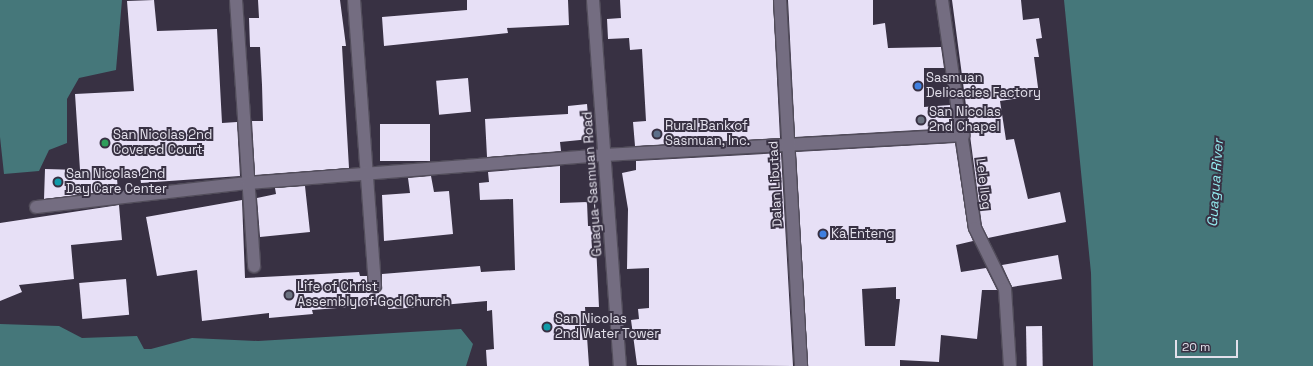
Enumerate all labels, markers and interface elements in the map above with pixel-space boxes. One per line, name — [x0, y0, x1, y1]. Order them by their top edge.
place label: Sasmuan Delicacies Factory — [926, 71, 1041, 102]
marker: Sasmuan Delicacies Factory — [913, 81, 923, 91]
place label: San Nicolas 2nd Chapel — [929, 105, 1001, 136]
street label: Guagua-Sasmuan Road — [580, 111, 606, 257]
marker: San Nicolas 2nd Chapel — [916, 115, 926, 125]
place label: Rural Bank of Sasmuan, Inc. — [665, 119, 750, 150]
place label: San Nicolas 2nd Covered Court — [113, 128, 212, 159]
marker: Rural Bank of Sasmuan, Inc. — [652, 129, 662, 139]
marker: San Nicolas 2nd Covered Court — [100, 138, 110, 148]
water label: Guagua River — [1204, 139, 1226, 227]
street label: Dalan Libutad — [766, 141, 786, 227]
street label: Lele Ilog — [972, 157, 994, 211]
place label: San Nicolas 2nd Day Care Center — [66, 167, 167, 198]
marker: San Nicolas 2nd Day Care Center — [53, 177, 63, 187]
place label: Ka Enteng — [831, 226, 895, 242]
marker: Ka Enteng — [818, 229, 828, 239]
place label: Life of Christ Assembly of God Church — [297, 280, 450, 311]
marker: Life of Christ Assembly of God Church — [284, 290, 294, 300]
place label: San Nicolas 2nd Water Tower — [555, 312, 660, 343]
marker: San Nicolas 2nd Water Tower — [542, 322, 552, 332]
scale bar — [1177, 332, 1240, 358]
text: 20 m — [1182, 339, 1210, 355]

